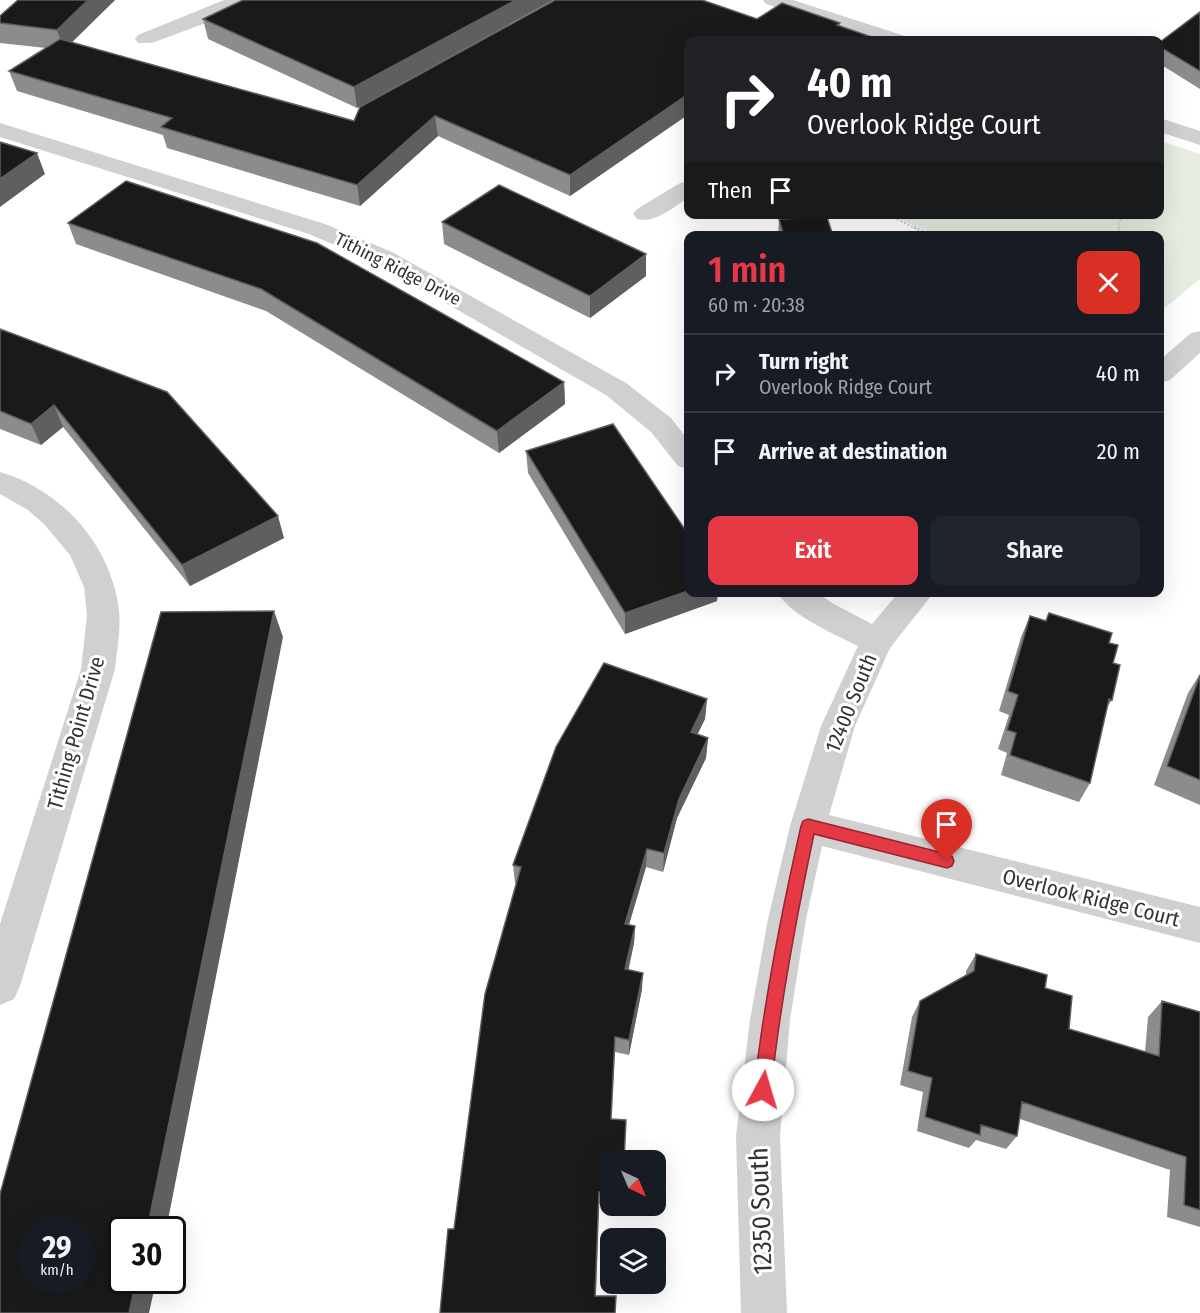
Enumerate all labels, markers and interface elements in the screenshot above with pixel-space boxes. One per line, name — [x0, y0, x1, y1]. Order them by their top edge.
text: 40 m — [807, 58, 892, 108]
icon: right — [708, 60, 786, 138]
text: Overlook Ridge Court — [807, 109, 1041, 141]
icon: arrive — [764, 174, 797, 207]
text: Then — [708, 177, 752, 204]
street label: Tithing Ridge Drive — [331, 228, 465, 310]
text: 1 min — [708, 248, 786, 292]
button: close — [1077, 251, 1140, 314]
text: 60 m · 20:38 — [708, 293, 805, 317]
text: Turn right — [759, 348, 848, 375]
icon: right — [708, 357, 741, 390]
text: 40 m — [1096, 360, 1140, 387]
text: Overlook Ridge Court — [759, 375, 932, 399]
icon: arrive — [708, 435, 741, 468]
text: Arrive at destination — [759, 438, 947, 465]
text: 20 m — [1097, 438, 1140, 465]
button: Exit — [708, 516, 918, 585]
button: Share — [930, 516, 1140, 585]
street label: 12400 South — [819, 650, 883, 756]
street label: Tithing Point Drive — [42, 653, 110, 813]
pin — [921, 799, 972, 861]
icon: arrive — [930, 808, 963, 841]
street label: Overlook Ridge Court — [1000, 863, 1182, 933]
position arrow — [731, 1058, 795, 1122]
street label: 12350 South — [743, 1147, 779, 1275]
north arrow — [600, 1150, 666, 1216]
map controls — [600, 1150, 666, 1294]
speed limit sign: 30 — [108, 1216, 186, 1294]
button: layers — [600, 1228, 666, 1294]
text: 29 — [42, 1230, 72, 1266]
text: km/h — [40, 1261, 74, 1279]

